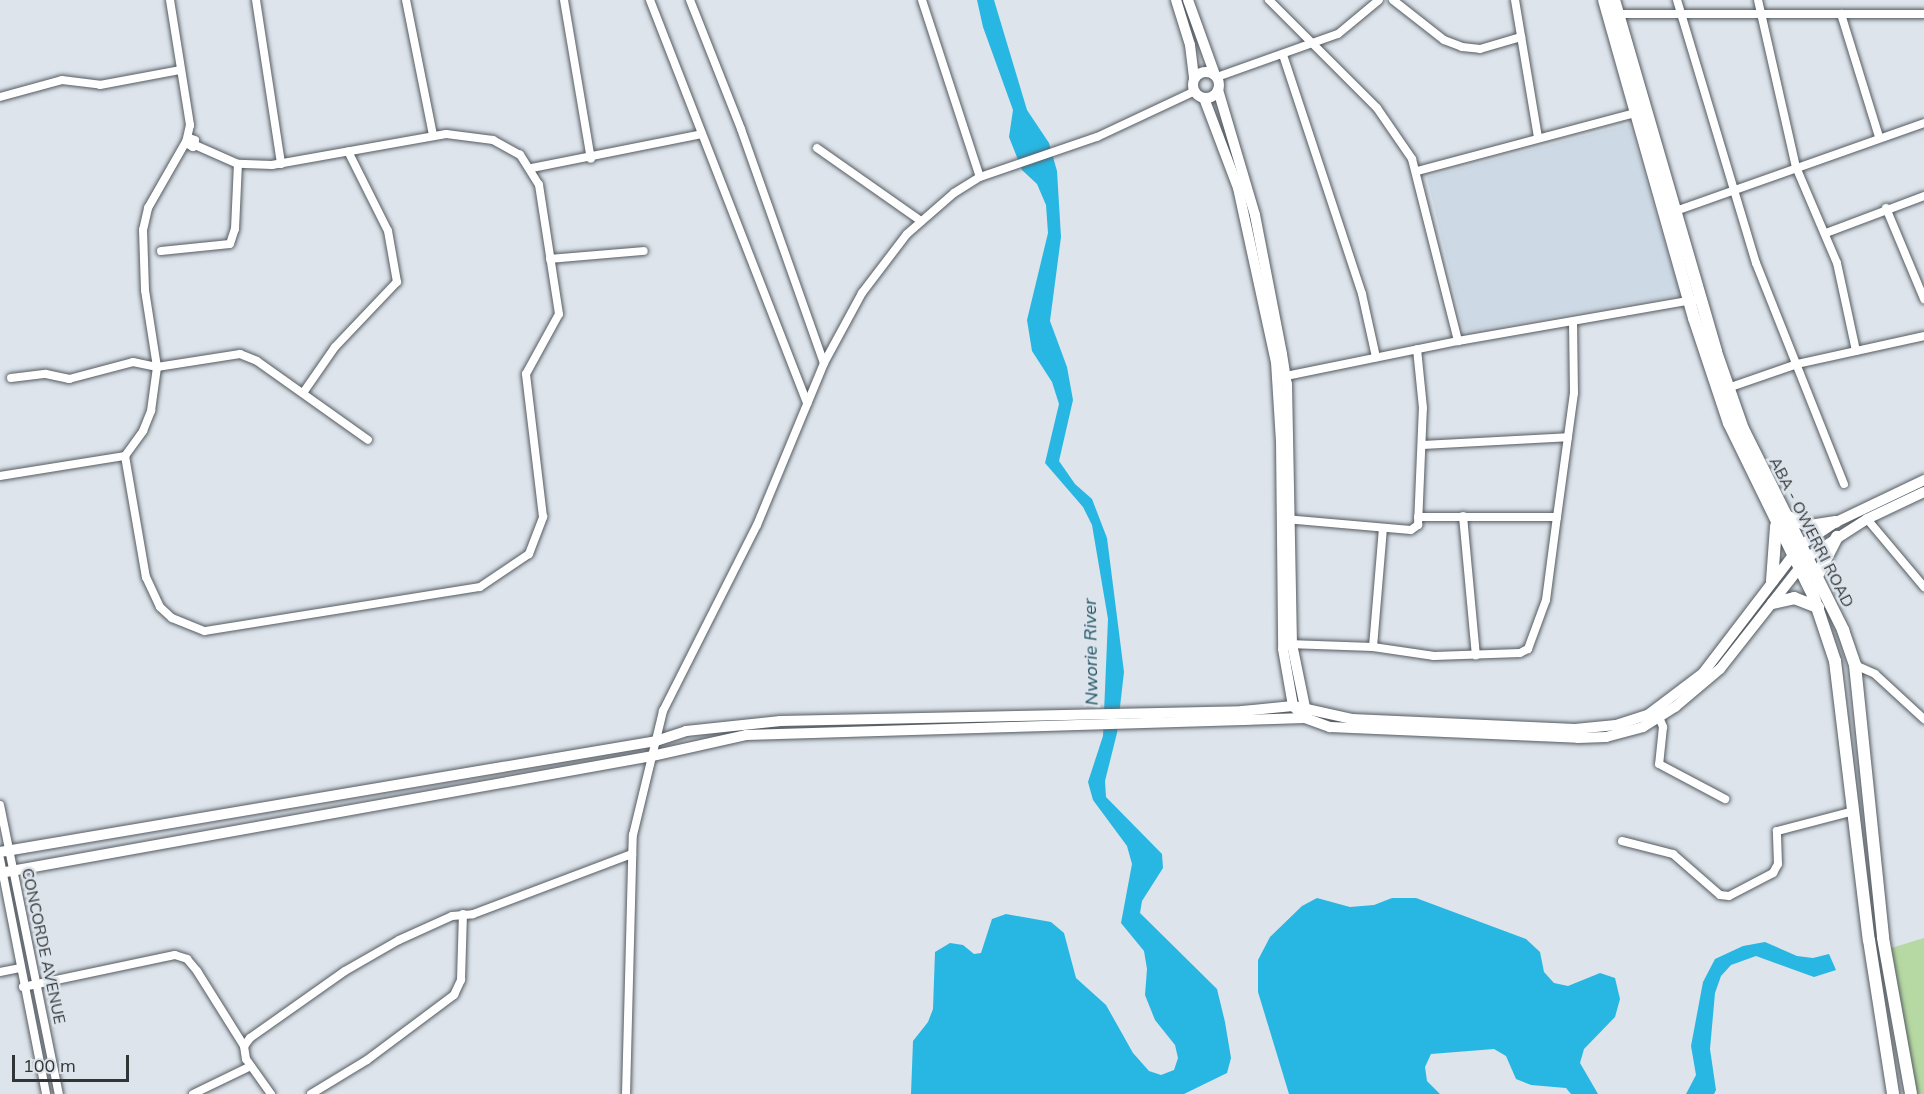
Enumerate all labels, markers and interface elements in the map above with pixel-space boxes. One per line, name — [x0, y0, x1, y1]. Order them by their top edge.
street label: ABA - OWERRI ROAD — [1766, 454, 1858, 610]
water label: Nworie River — [1079, 598, 1103, 706]
street label: CONCORDE AVENUE — [18, 866, 70, 1026]
scale bar — [15, 1043, 132, 1081]
text: 100 m — [23, 1054, 76, 1077]

